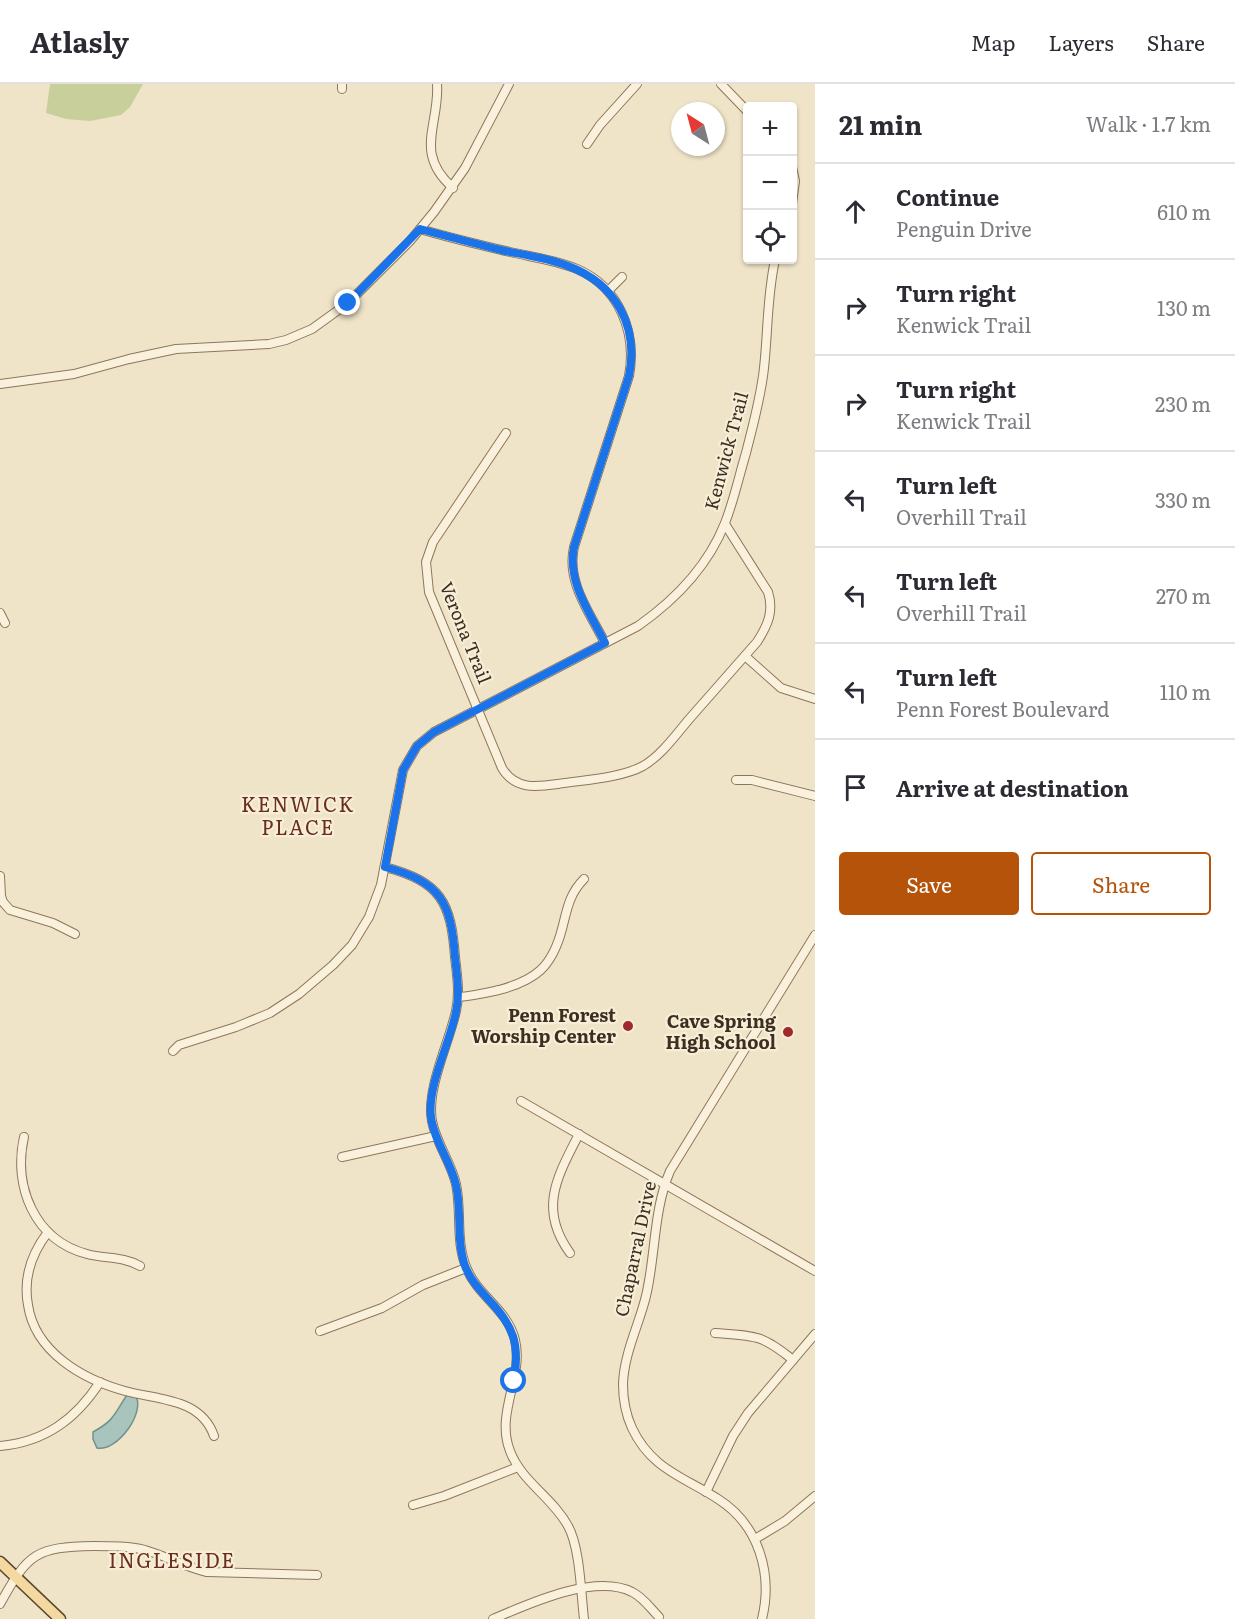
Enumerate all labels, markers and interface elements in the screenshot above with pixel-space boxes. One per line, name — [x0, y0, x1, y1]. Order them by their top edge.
text: Atlasly — [30, 20, 129, 62]
text: Map — [971, 26, 1016, 57]
text: Layers — [1049, 26, 1114, 57]
text: Share — [1147, 26, 1205, 57]
north arrow — [671, 102, 725, 156]
map controls — [743, 102, 797, 264]
button: + — [743, 102, 797, 156]
text: 21 min — [839, 104, 922, 143]
text: Walk · 1.7 km — [1086, 108, 1211, 138]
button: − — [743, 156, 797, 210]
text: Continue — [896, 180, 999, 213]
icon: ahead — [839, 195, 872, 228]
text: 610 m — [1157, 196, 1211, 226]
button: locate — [743, 210, 797, 264]
text: Penguin Drive — [896, 213, 1032, 243]
text: Turn right — [896, 276, 1016, 309]
route end — [334, 289, 360, 315]
icon: right — [839, 291, 872, 324]
text: 130 m — [1157, 292, 1211, 322]
text: Kenwick Trail — [896, 309, 1031, 339]
text: Turn right — [896, 372, 1016, 405]
icon: right — [839, 387, 872, 420]
street label: Kenwick Trail — [697, 388, 754, 513]
text: 230 m — [1155, 388, 1211, 418]
text: Kenwick Trail — [896, 405, 1031, 435]
text: Turn left — [896, 468, 997, 501]
icon: left — [839, 483, 872, 516]
text: 330 m — [1155, 484, 1211, 514]
text: Overhill Trail — [896, 501, 1027, 531]
text: Turn left — [896, 564, 997, 597]
street label: Verona Trail — [434, 577, 499, 687]
icon: left — [839, 579, 872, 612]
text: 270 m — [1156, 580, 1211, 610]
text: Overhill Trail — [896, 597, 1027, 627]
text: Turn left — [896, 660, 997, 693]
icon: left — [839, 675, 872, 708]
text: 110 m — [1160, 676, 1211, 706]
text: Penn Forest Boulevard — [896, 693, 1109, 723]
icon: arrive — [839, 771, 872, 804]
text: Arrive at destination — [896, 771, 1129, 804]
district label: KENWICK PLACE — [241, 788, 355, 841]
button: Save — [839, 852, 1019, 915]
button: Share — [1031, 852, 1211, 915]
place label: Penn Forest Worship Center — [471, 1001, 616, 1049]
place label: Cave Spring High School — [666, 1007, 777, 1055]
marker: Penn Forest Worship Center — [621, 1019, 635, 1033]
marker: Cave Spring High School — [781, 1025, 795, 1039]
street label: Chaparral Drive — [607, 1178, 662, 1319]
route start — [500, 1367, 526, 1393]
district label: INGLESIDE — [109, 1544, 235, 1574]

